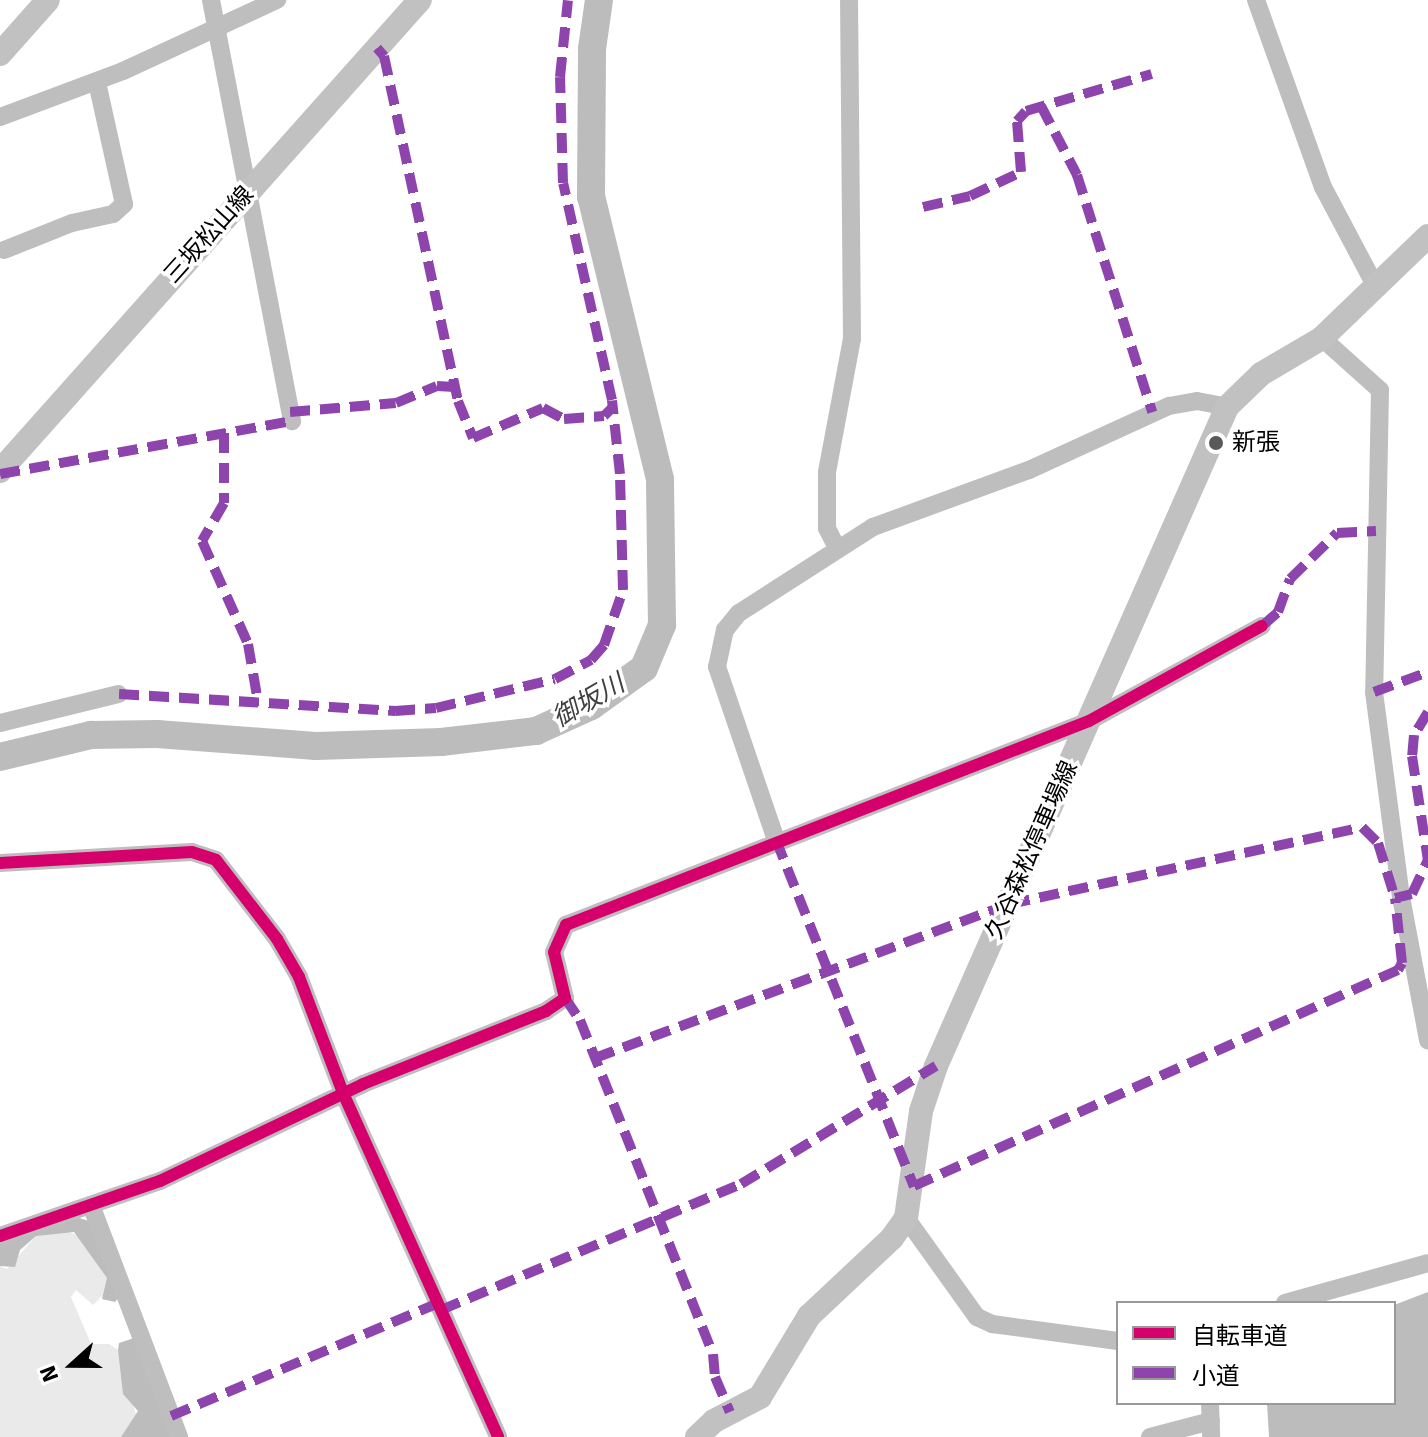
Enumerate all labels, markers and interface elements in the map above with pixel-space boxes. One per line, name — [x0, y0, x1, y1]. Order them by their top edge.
street label: 三坂松山線 — [158, 181, 260, 289]
place label: 新張 — [1232, 429, 1280, 457]
marker: 新張 — [1207, 434, 1225, 452]
water label: 御坂川 — [547, 669, 631, 735]
street label: 久谷森松停車場線 — [980, 756, 1084, 944]
legend — [1116, 1301, 1396, 1405]
text: 自転車道 — [1192, 1321, 1288, 1351]
north arrow — [32, 1325, 112, 1405]
text: 小道 — [1192, 1361, 1240, 1391]
text: N — [34, 1362, 64, 1386]

